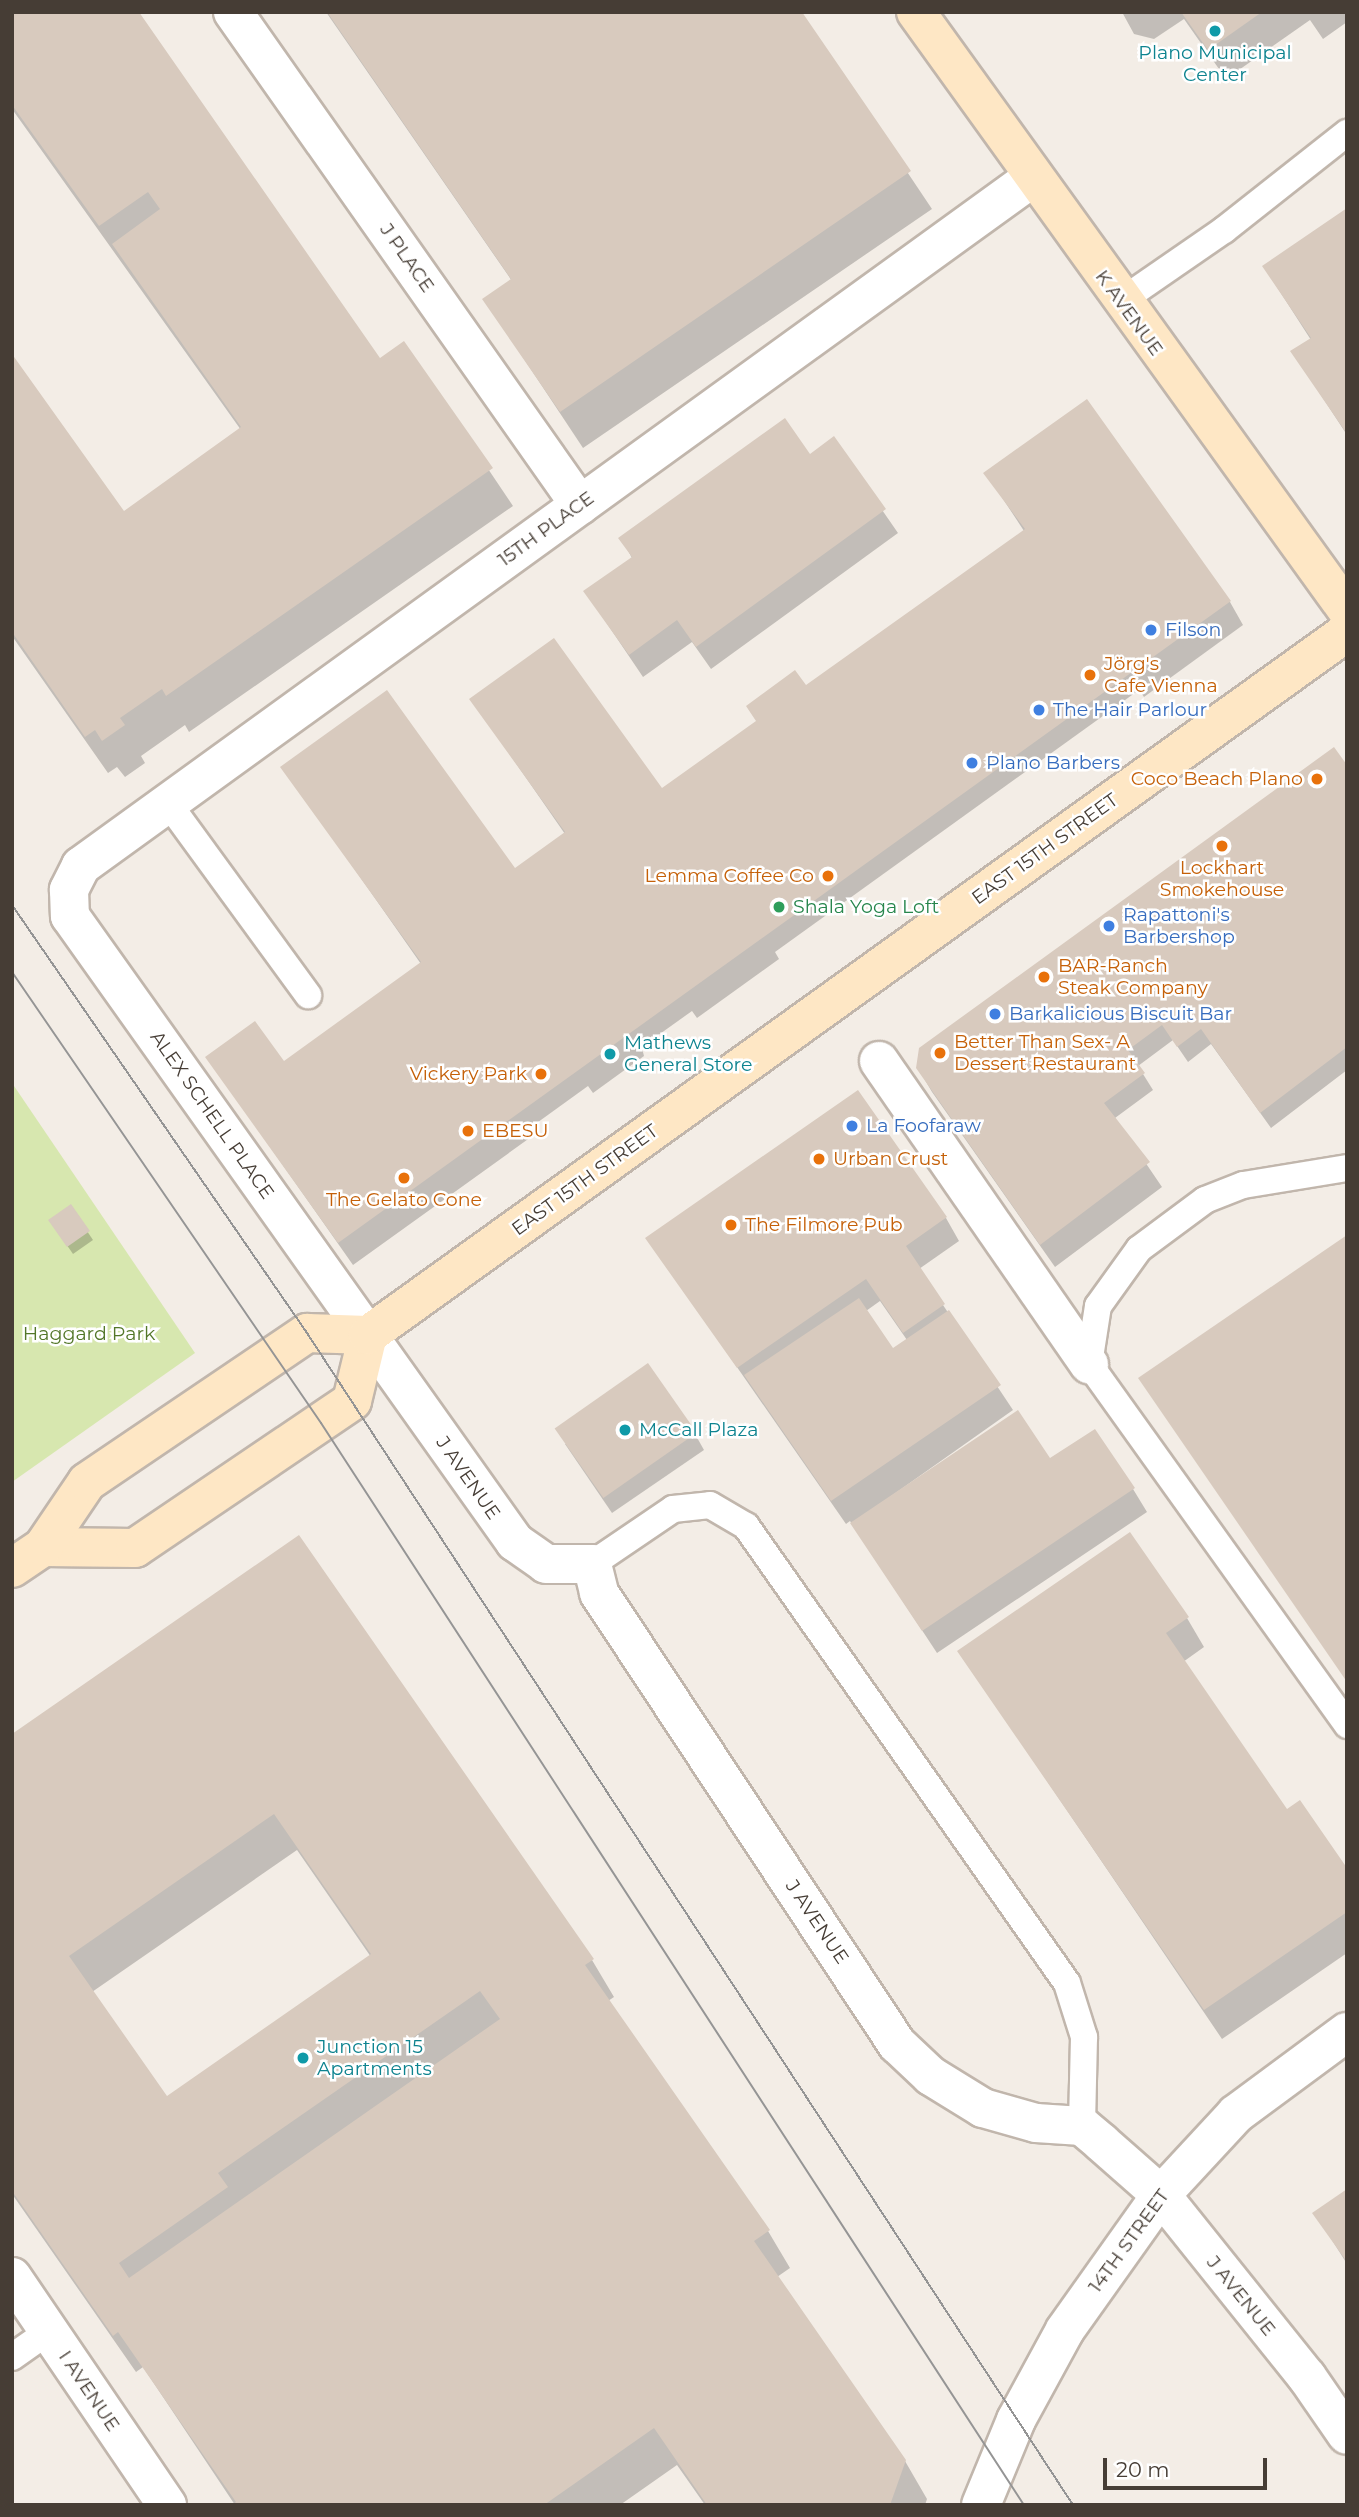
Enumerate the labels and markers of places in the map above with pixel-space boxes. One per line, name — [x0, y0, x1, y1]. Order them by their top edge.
marker: Plano Municipal Center — [1207, 23, 1223, 39]
place label: Plano Municipal Center — [1138, 42, 1292, 86]
place label: Filson — [1165, 619, 1221, 641]
marker: Filson — [1143, 622, 1159, 638]
place label: Jörg's Cafe Vienna — [1104, 653, 1218, 697]
marker: Jörg's Cafe Vienna — [1082, 667, 1098, 683]
place label: The Hair Parlour — [1053, 699, 1207, 721]
marker: The Hair Parlour — [1031, 702, 1047, 718]
place label: Plano Barbers — [986, 752, 1120, 774]
marker: Plano Barbers — [964, 755, 980, 771]
place label: Coco Beach Plano — [1131, 768, 1303, 790]
marker: Coco Beach Plano — [1309, 771, 1325, 787]
marker: Lockhart Smokehouse — [1214, 838, 1230, 854]
place label: Lockhart Smokehouse — [1160, 857, 1284, 901]
place label: Lemma Coffee Co — [644, 865, 814, 887]
marker: Lemma Coffee Co — [820, 868, 836, 884]
place label: Shala Yoga Loft — [793, 896, 939, 918]
marker: Shala Yoga Loft — [771, 899, 787, 915]
place label: Rapattoni's Barbershop — [1123, 904, 1235, 948]
marker: Rapattoni's Barbershop — [1101, 918, 1117, 934]
place label: BAR-Ranch Steak Company — [1058, 955, 1208, 999]
marker: BAR-Ranch Steak Company — [1036, 969, 1052, 985]
place label: Barkalicious Biscuit Bar — [1009, 1003, 1232, 1025]
marker: Barkalicious Biscuit Bar — [987, 1006, 1003, 1022]
place label: Better Than Sex- A Dessert Restaurant — [954, 1031, 1136, 1075]
place label: Mathews General Store — [624, 1032, 752, 1076]
marker: Better Than Sex- A Dessert Restaurant — [932, 1045, 948, 1061]
marker: Mathews General Store — [602, 1046, 618, 1062]
place label: Vickery Park — [410, 1063, 527, 1085]
marker: Vickery Park — [533, 1066, 549, 1082]
place label: La Foofaraw — [866, 1115, 981, 1137]
marker: La Foofaraw — [844, 1118, 860, 1134]
place label: EBESU — [482, 1120, 548, 1142]
marker: EBESU — [460, 1123, 476, 1139]
place label: Urban Crust — [833, 1148, 948, 1170]
marker: Urban Crust — [811, 1151, 827, 1167]
marker: The Gelato Cone — [396, 1170, 412, 1186]
place label: The Gelato Cone — [326, 1189, 482, 1211]
place label: The Filmore Pub — [745, 1214, 903, 1236]
marker: The Filmore Pub — [723, 1217, 739, 1233]
place label: McCall Plaza — [639, 1419, 758, 1441]
marker: McCall Plaza — [617, 1422, 633, 1438]
place label: Junction 15 Apartments — [317, 2036, 432, 2080]
marker: Junction 15 Apartments — [295, 2050, 311, 2066]

